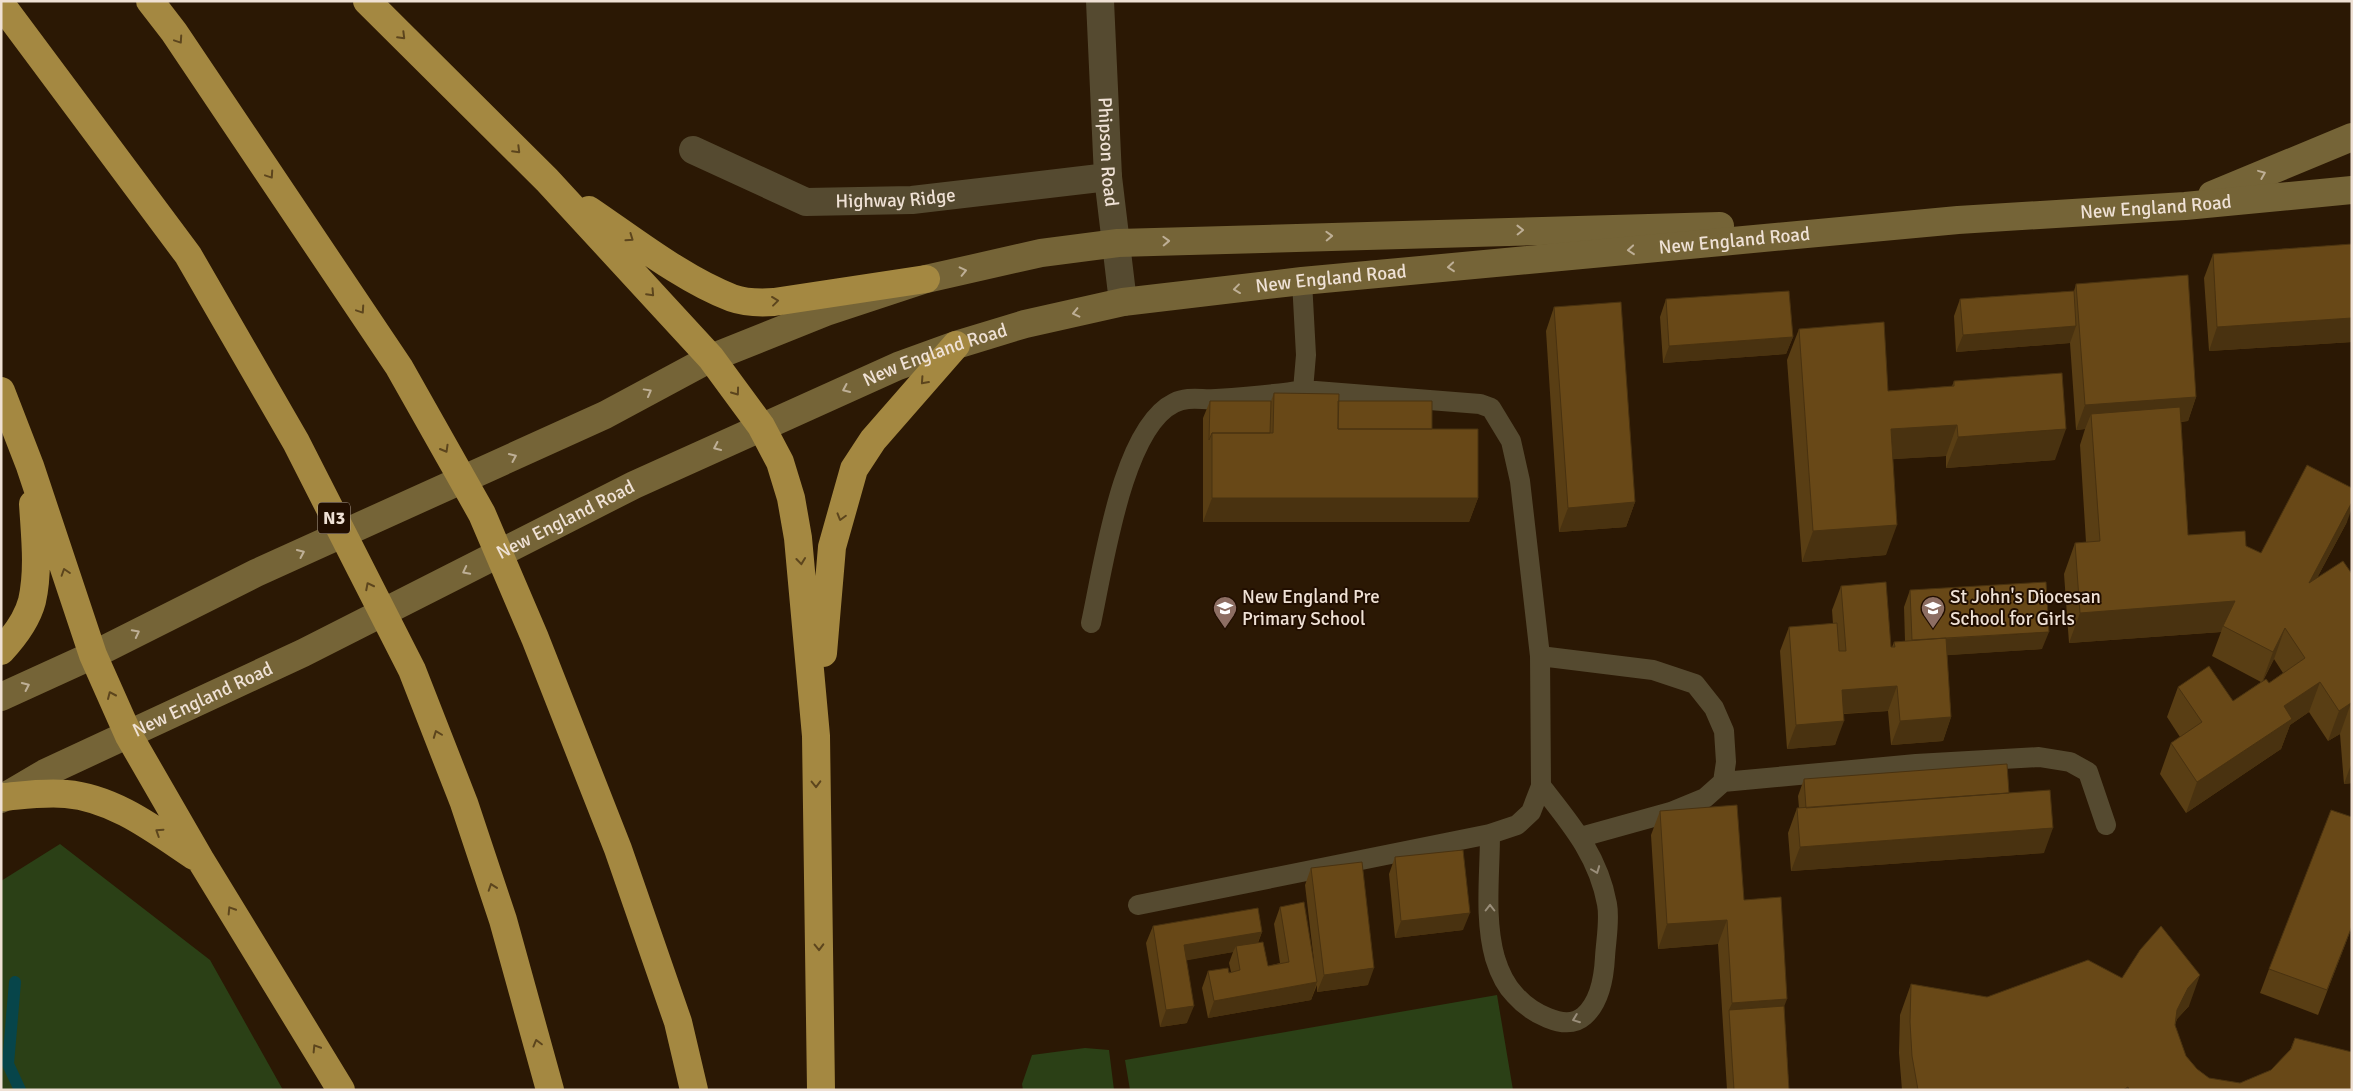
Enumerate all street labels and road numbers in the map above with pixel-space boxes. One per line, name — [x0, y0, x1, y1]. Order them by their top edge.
street label: Phipson Road — [1092, 96, 1123, 208]
street label: Highway Ridge — [835, 183, 957, 213]
street label: New England Road — [2079, 190, 2233, 224]
street label: New England Road — [1657, 222, 1811, 260]
street label: New England Road — [1254, 259, 1408, 298]
street label: New England Road — [859, 318, 1010, 392]
street label: New England Road — [492, 475, 639, 565]
road number: N3 — [318, 502, 350, 534]
street label: New England Road — [129, 657, 277, 743]

